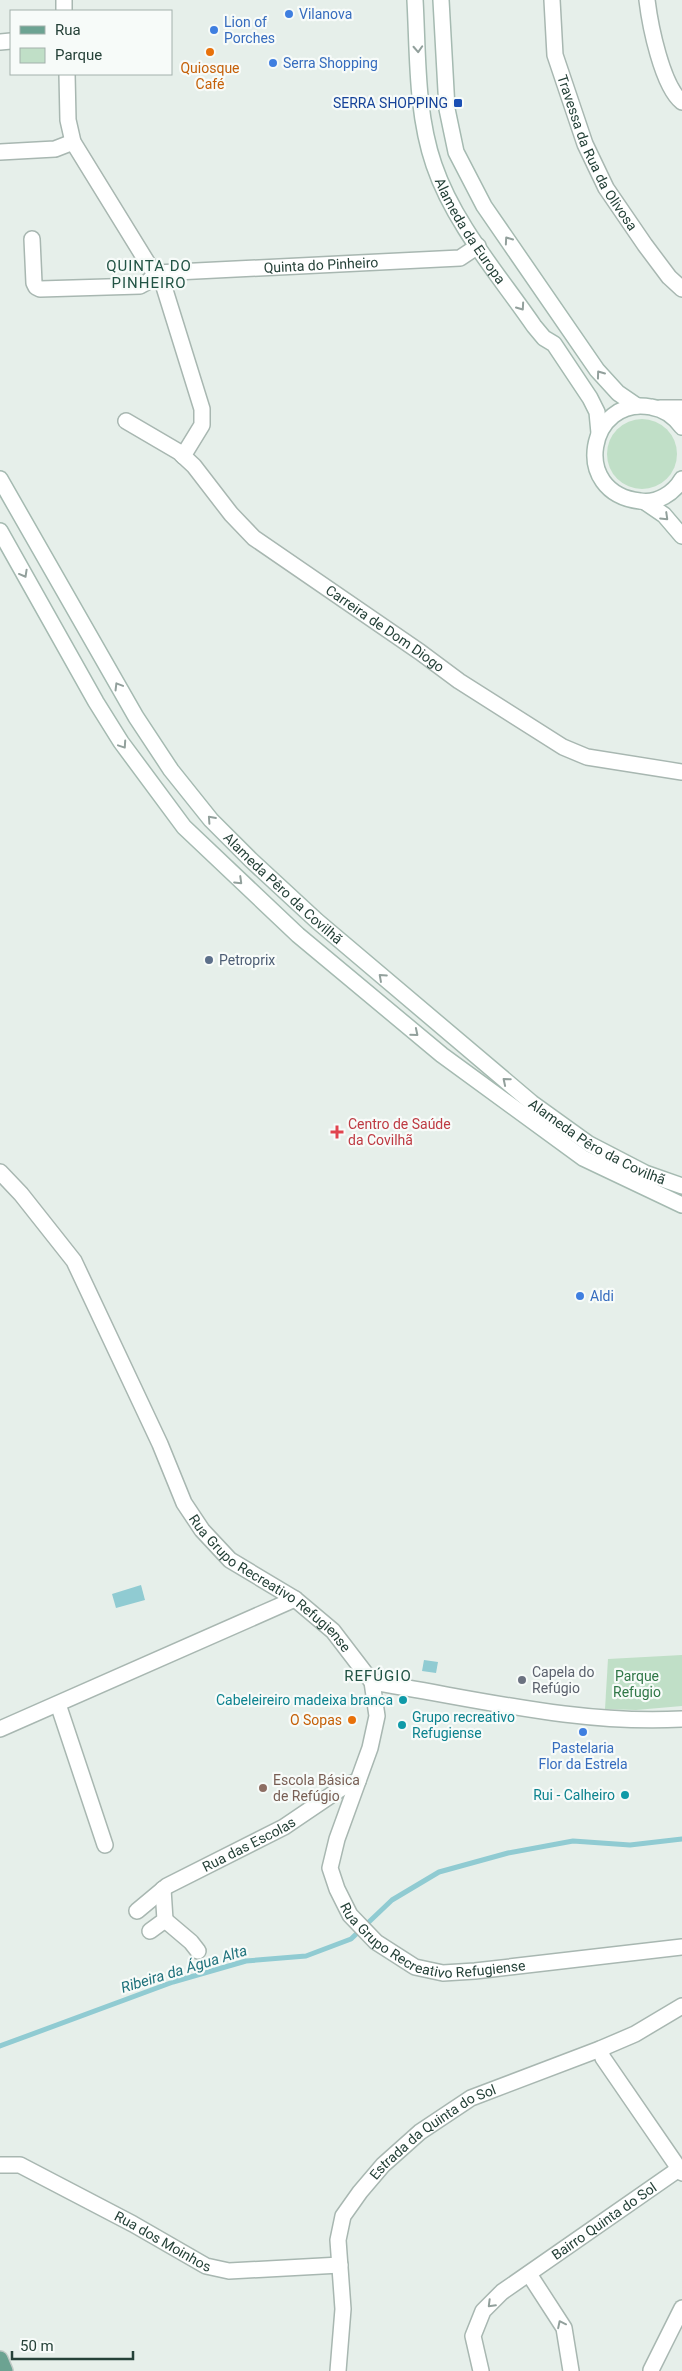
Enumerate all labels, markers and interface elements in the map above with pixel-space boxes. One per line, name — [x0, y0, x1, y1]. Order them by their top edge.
place label: Vilanova — [299, 6, 352, 22]
marker: Vilanova — [283, 8, 295, 20]
legend — [10, 10, 172, 75]
place label: Lion of Porches — [224, 14, 275, 46]
text: Rua — [55, 21, 81, 39]
marker: Lion of Porches — [208, 24, 220, 36]
one-way arrow — [412, 45, 423, 53]
text: Parque — [55, 46, 102, 64]
marker: Quiosque Café — [204, 46, 216, 58]
place label: Serra Shopping — [283, 55, 378, 71]
marker: Serra Shopping — [267, 57, 279, 69]
place label: Quiosque Café — [180, 60, 240, 92]
street label: Travessa da Rua da Olivosa — [554, 73, 641, 234]
place label: SERRA SHOPPING — [333, 95, 448, 111]
marker: SERRA SHOPPING — [452, 97, 464, 109]
street label: Alameda da Europa — [432, 175, 509, 287]
one-way arrow — [505, 236, 514, 246]
street label: Quinta do Pinheiro — [263, 254, 379, 276]
district label: QUINTA DO PINHEIRO — [106, 257, 192, 292]
one-way arrow — [515, 301, 524, 311]
one-way arrow — [597, 370, 606, 380]
one-way arrow — [659, 511, 668, 520]
one-way arrow — [18, 569, 28, 578]
street label: Carreira de Dom Diogo — [323, 582, 447, 675]
one-way arrow — [115, 683, 125, 692]
one-way arrow — [117, 739, 126, 749]
one-way arrow — [208, 816, 217, 825]
street label: Alameda Pêro da Covilhã — [220, 829, 346, 947]
one-way arrow — [234, 875, 243, 884]
place label: Petroprix — [219, 952, 275, 968]
marker: Petroprix — [203, 954, 215, 966]
one-way arrow — [378, 974, 387, 983]
one-way arrow — [410, 1028, 419, 1037]
one-way arrow — [503, 1078, 512, 1087]
street label: Alameda Pêro da Covilhã — [526, 1095, 667, 1188]
place label: Centro de Saúde da Covilhã — [348, 1116, 451, 1148]
marker: Centro de Saúde da Covilhã — [330, 1125, 344, 1139]
place label: Aldi — [590, 1288, 614, 1304]
marker: Aldi — [574, 1290, 586, 1302]
street label: Rua Grupo Recreativo Refugiense — [186, 1511, 354, 1655]
place label: Capela do Refúgio — [532, 1664, 594, 1696]
district label: REFÚGIO — [344, 1667, 412, 1685]
park label: Parque Refugio — [613, 1668, 661, 1700]
marker: Capela do Refúgio — [516, 1674, 528, 1686]
place label: Cabeleireiro madeixa branca — [216, 1692, 393, 1708]
marker: Cabeleireiro madeixa branca — [397, 1694, 409, 1706]
place label: Grupo recreativo Refugiense — [412, 1709, 515, 1741]
place label: O Sopas — [290, 1712, 342, 1728]
marker: O Sopas — [346, 1714, 358, 1726]
marker: Grupo recreativo Refugiense — [396, 1719, 408, 1731]
marker: Pastelaria Flor da Estrela — [577, 1726, 589, 1738]
place label: Pastelaria Flor da Estrela — [538, 1740, 628, 1772]
place label: Escola Básica de Refúgio — [273, 1772, 360, 1804]
marker: Escola Básica de Refúgio — [257, 1782, 269, 1794]
place label: Rui - Calheiro — [533, 1787, 615, 1803]
marker: Rui - Calheiro — [619, 1789, 631, 1801]
street label: Rua das Escolas — [200, 1814, 299, 1875]
street label: Rua Grupo Recreativo Refugiense — [337, 1900, 526, 1981]
water label: Ribeira da Água Alta — [119, 1941, 249, 1997]
street label: Estrada da Quinta do Sol — [366, 2081, 498, 2183]
street label: Bairro Quinta do Sol — [549, 2179, 660, 2263]
street label: Rua dos Moinhos — [112, 2208, 212, 2275]
one-way arrow — [488, 2298, 497, 2307]
one-way arrow — [556, 2320, 567, 2329]
scale bar — [12, 2328, 134, 2360]
text: 50 m — [20, 2337, 54, 2355]

